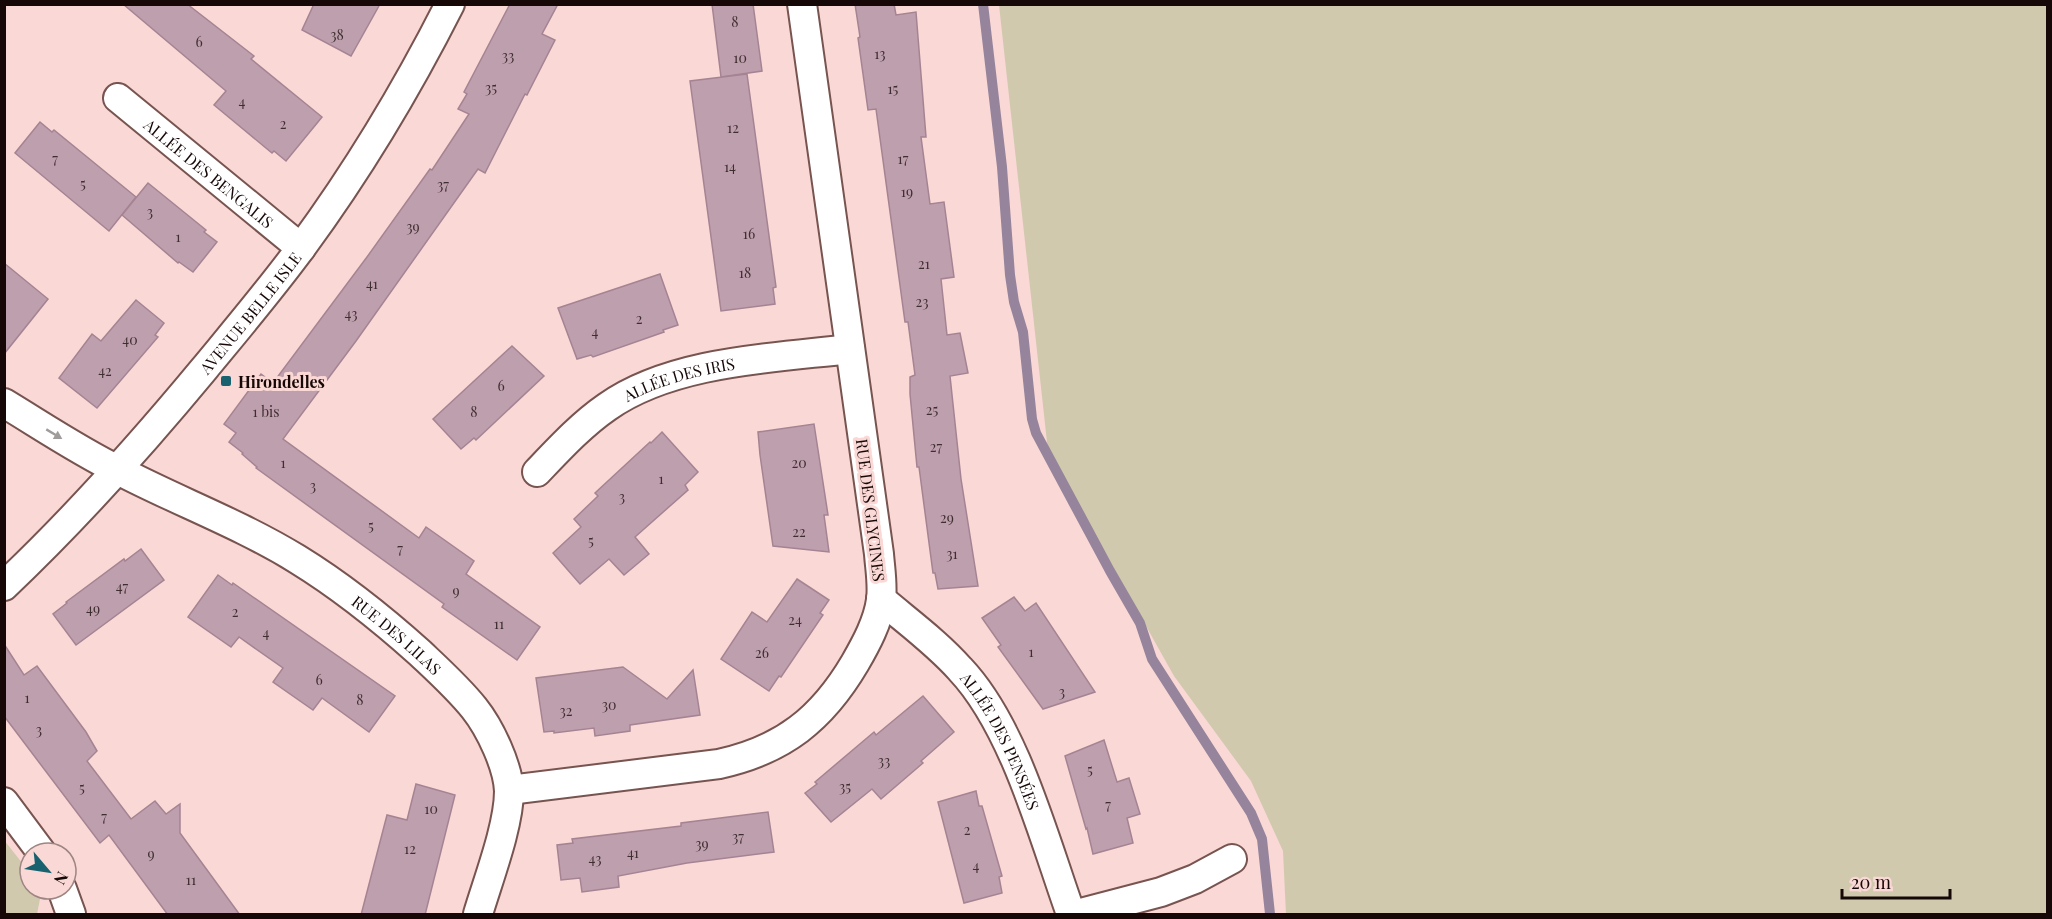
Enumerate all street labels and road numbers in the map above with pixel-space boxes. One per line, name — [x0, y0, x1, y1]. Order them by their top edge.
street label: ALLÉE DES BENGALIS — [139, 113, 278, 232]
street label: AVENUE BELLE ISLE — [194, 247, 305, 378]
street label: ALLÉE DES IRIS — [619, 352, 736, 406]
street label: RUE DES GLYCINES — [852, 438, 890, 582]
street label: RUE DES LILAS — [348, 590, 446, 679]
street label: ALLÉE DES PENSÉES — [956, 666, 1045, 813]

